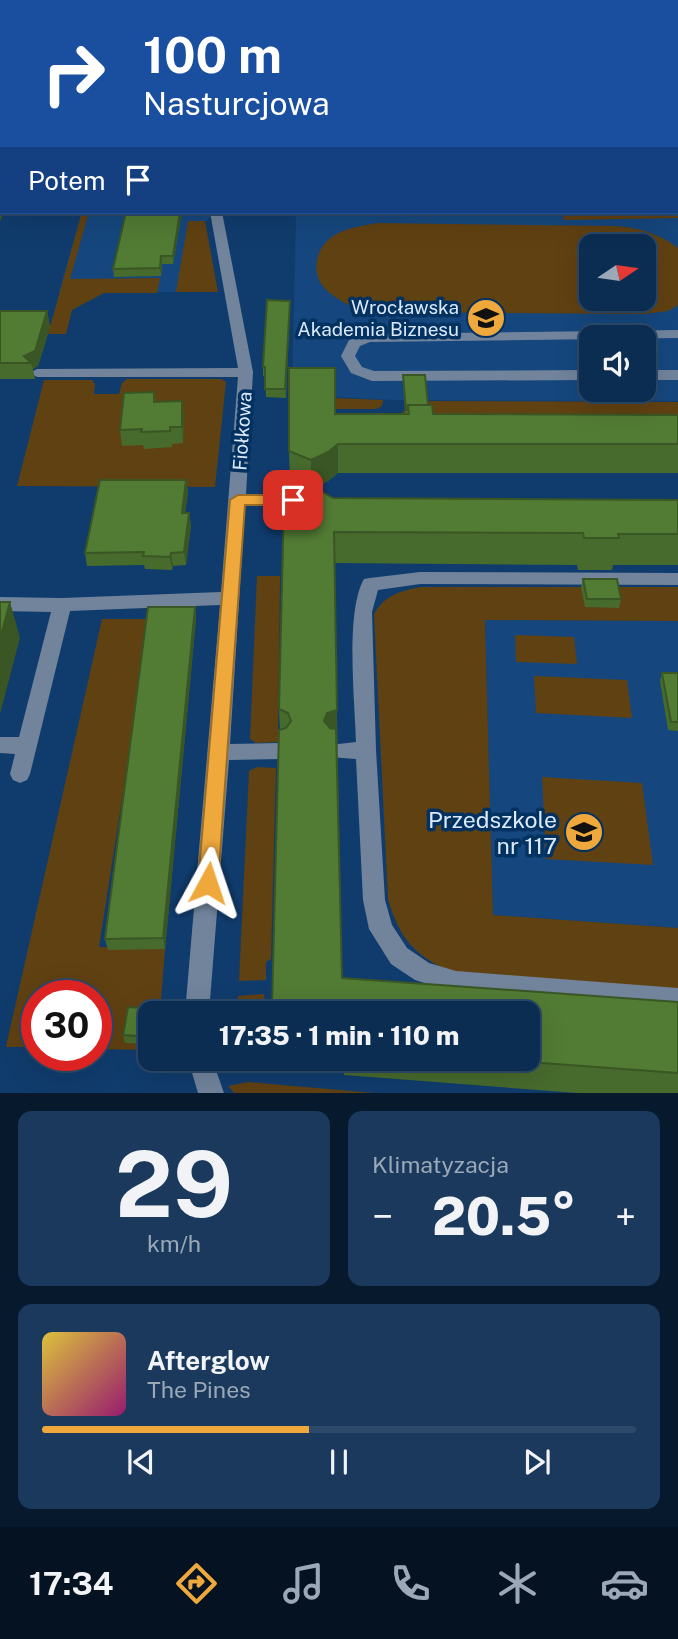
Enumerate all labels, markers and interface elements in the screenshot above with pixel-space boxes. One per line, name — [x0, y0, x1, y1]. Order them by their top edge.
text: 100 m — [143, 26, 282, 84]
icon: right — [28, 28, 119, 119]
text: Nasturcjowa — [143, 85, 330, 122]
icon: arrive — [119, 161, 157, 199]
text: Potem — [28, 165, 105, 196]
north arrow — [579, 234, 656, 312]
map controls — [579, 234, 656, 402]
place label: Wrocławska Akademia Biznesu — [297, 296, 459, 340]
school or university icon: Wrocławska Akademia Biznesu — [465, 297, 507, 339]
button: sound — [579, 325, 656, 402]
street label: Fiołkowa — [228, 391, 256, 471]
pin — [263, 470, 323, 530]
icon: arrive — [274, 481, 312, 519]
place label: Przedszkole nr 117 — [428, 806, 557, 859]
school or university icon: Przedszkole nr 117 — [563, 811, 605, 853]
position arrow — [171, 846, 245, 920]
speed limit sign: 30 — [21, 980, 112, 1071]
text: 17:35 · 1 min · 110 m — [219, 1020, 459, 1051]
text: 29 — [115, 1131, 233, 1237]
text: Klimatyzacja — [372, 1151, 509, 1178]
text: 20.5° — [432, 1186, 576, 1247]
text: − — [372, 1194, 393, 1239]
text: + — [615, 1194, 636, 1239]
text: km/h — [147, 1230, 201, 1257]
text: Afterglow — [147, 1345, 270, 1376]
text: The Pines — [147, 1376, 251, 1403]
icon: previous — [122, 1443, 160, 1481]
icon: pause — [320, 1443, 358, 1481]
icon: next — [518, 1443, 556, 1481]
icon: directions — [172, 1559, 221, 1608]
icon: music — [279, 1559, 328, 1608]
icon: phone — [386, 1559, 435, 1608]
icon: climate — [493, 1559, 542, 1608]
icon: car — [600, 1559, 649, 1608]
text: 17:34 — [29, 1565, 114, 1602]

